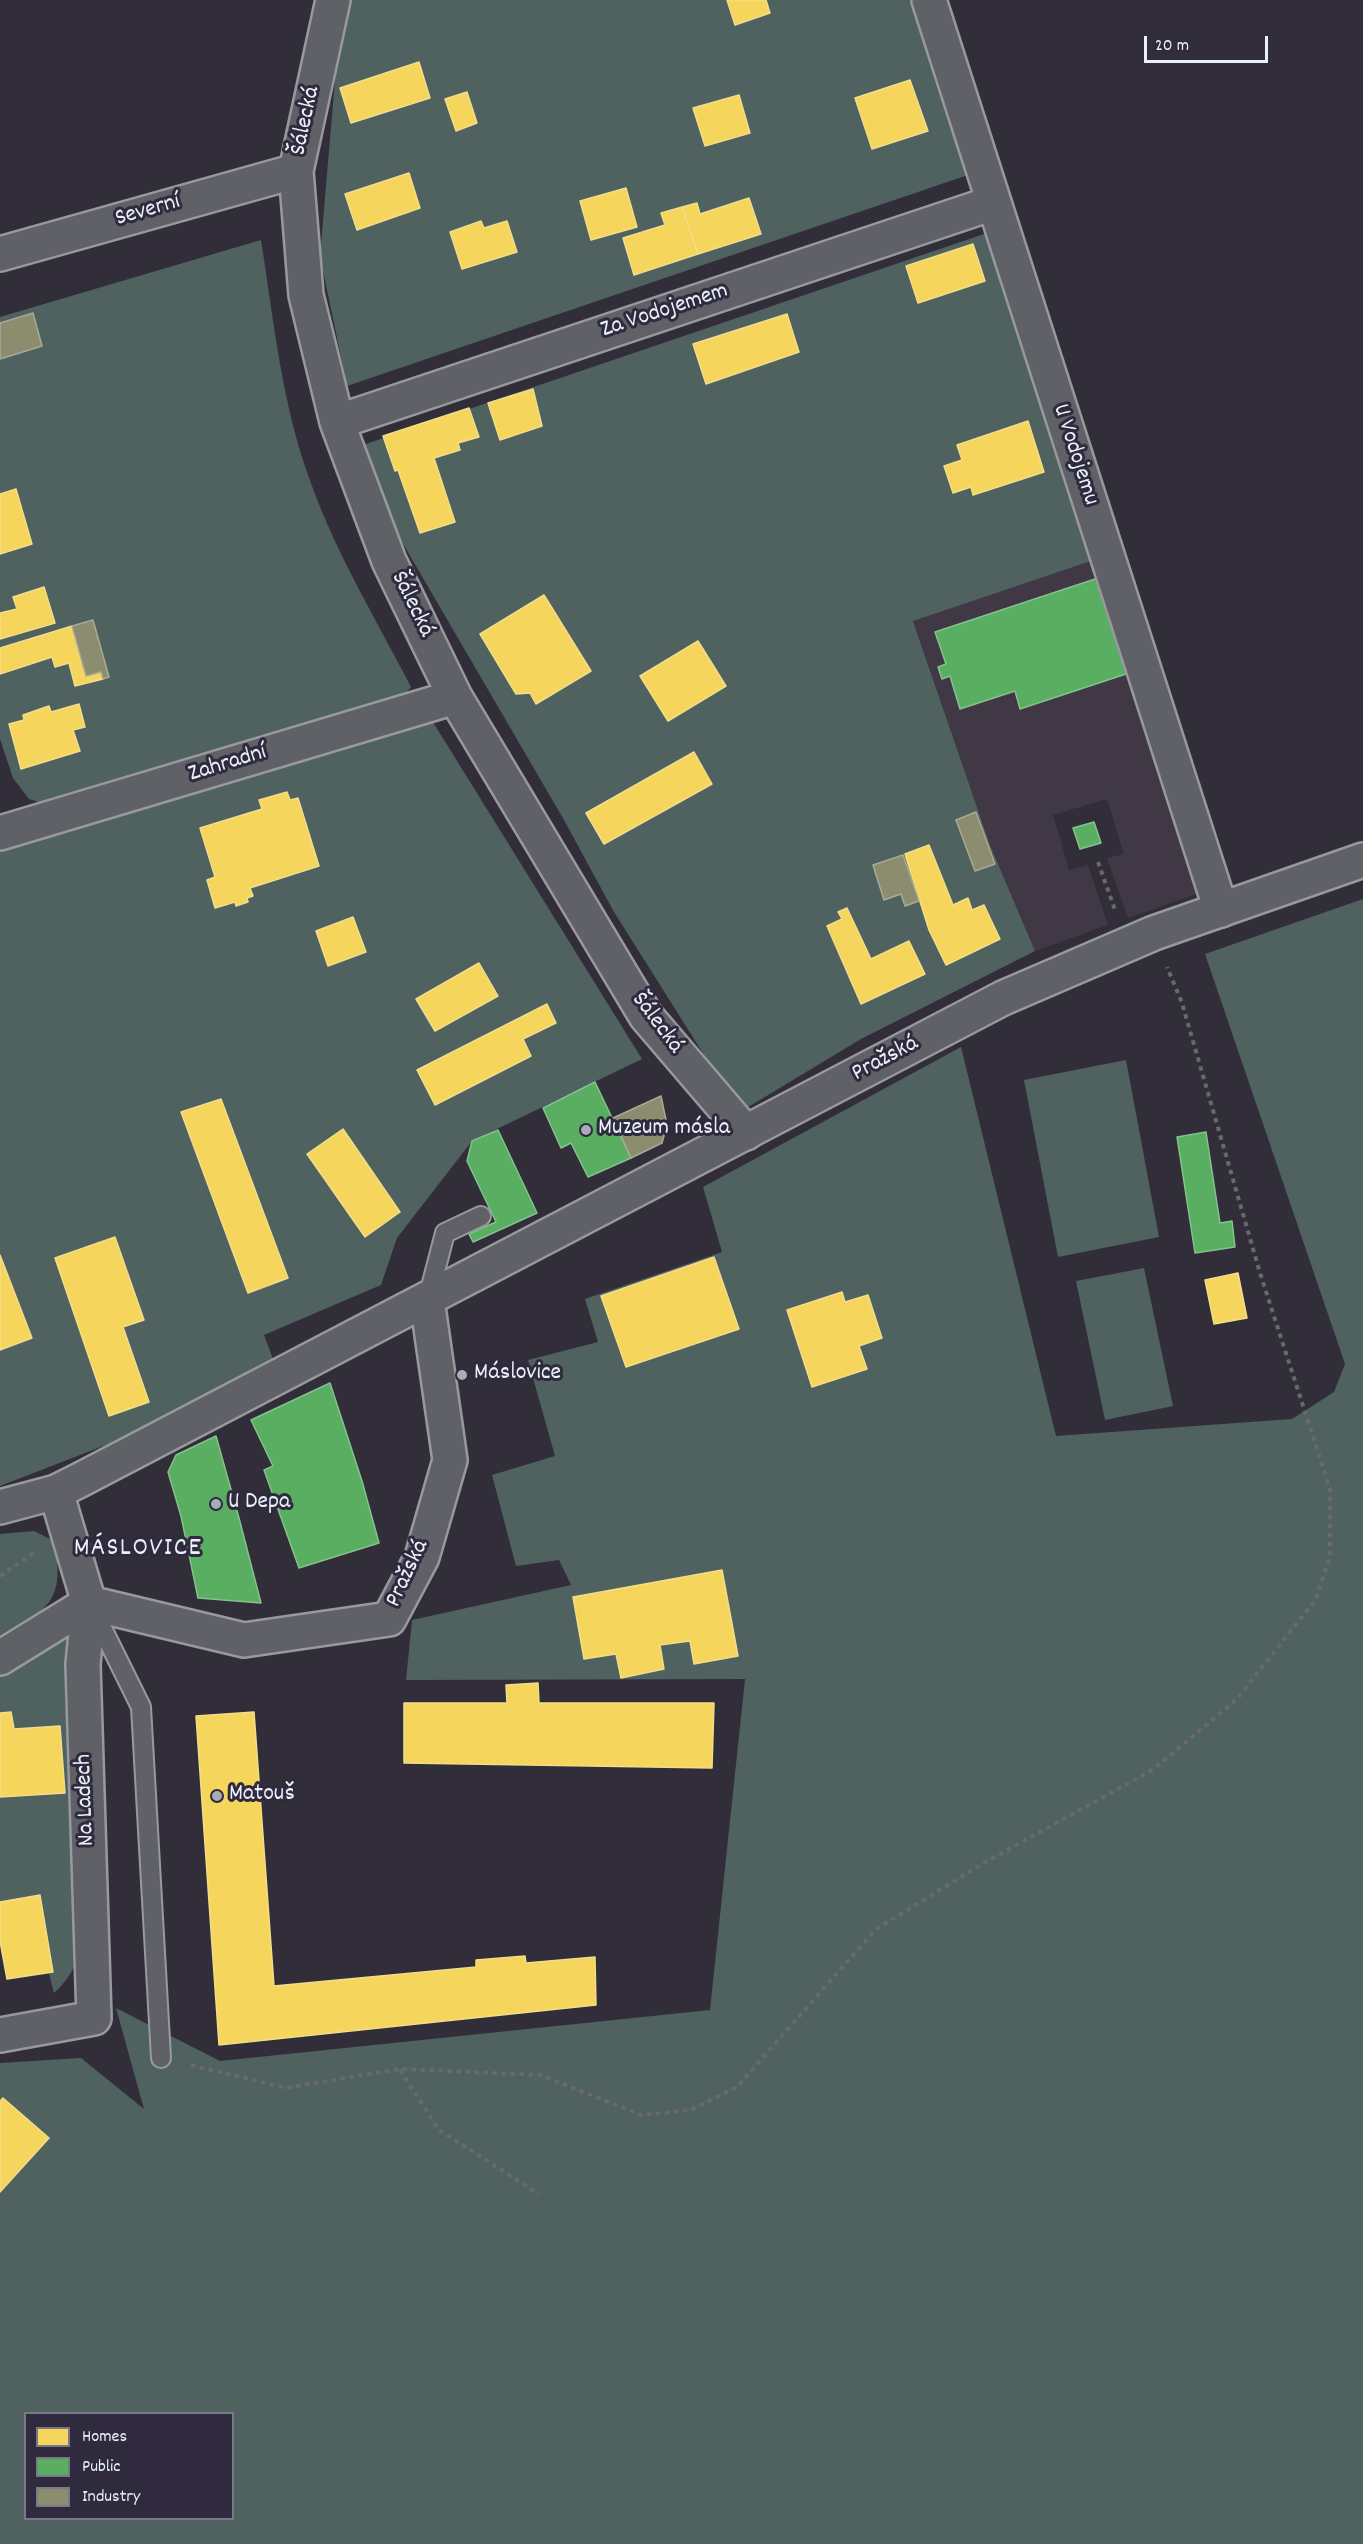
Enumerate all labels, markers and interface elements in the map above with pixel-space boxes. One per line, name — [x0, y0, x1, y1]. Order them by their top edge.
scale bar — [1147, 24, 1272, 62]
text: 20 m — [1155, 34, 1189, 59]
street label: Šálecká — [286, 84, 328, 158]
street label: Severní — [112, 189, 184, 235]
street label: Za Vodojemem — [598, 278, 732, 346]
street label: U Vodojemu — [1044, 401, 1104, 509]
street label: Šálecká — [383, 567, 439, 643]
street label: Zahradní — [186, 740, 270, 790]
street label: Šálecká — [624, 988, 688, 1060]
street label: Pražská — [848, 1031, 924, 1089]
place label: Muzeum másla — [598, 1116, 730, 1144]
marker: Muzeum másla — [579, 1123, 593, 1137]
place label: Máslovice — [474, 1361, 561, 1389]
marker: Máslovice — [455, 1368, 469, 1382]
place label: U Depa — [228, 1490, 290, 1518]
marker: U Depa — [209, 1497, 223, 1511]
district label: MÁSLOVICE — [74, 1534, 202, 1566]
street label: Pražská — [381, 1536, 437, 1612]
street label: Na Ladech — [71, 1753, 103, 1847]
place label: Matouš — [229, 1782, 295, 1810]
marker: Matouš — [210, 1789, 224, 1803]
legend — [24, 2412, 234, 2520]
text: Homes — [82, 2425, 127, 2450]
text: Public — [82, 2455, 121, 2480]
text: Industry — [82, 2485, 140, 2510]

